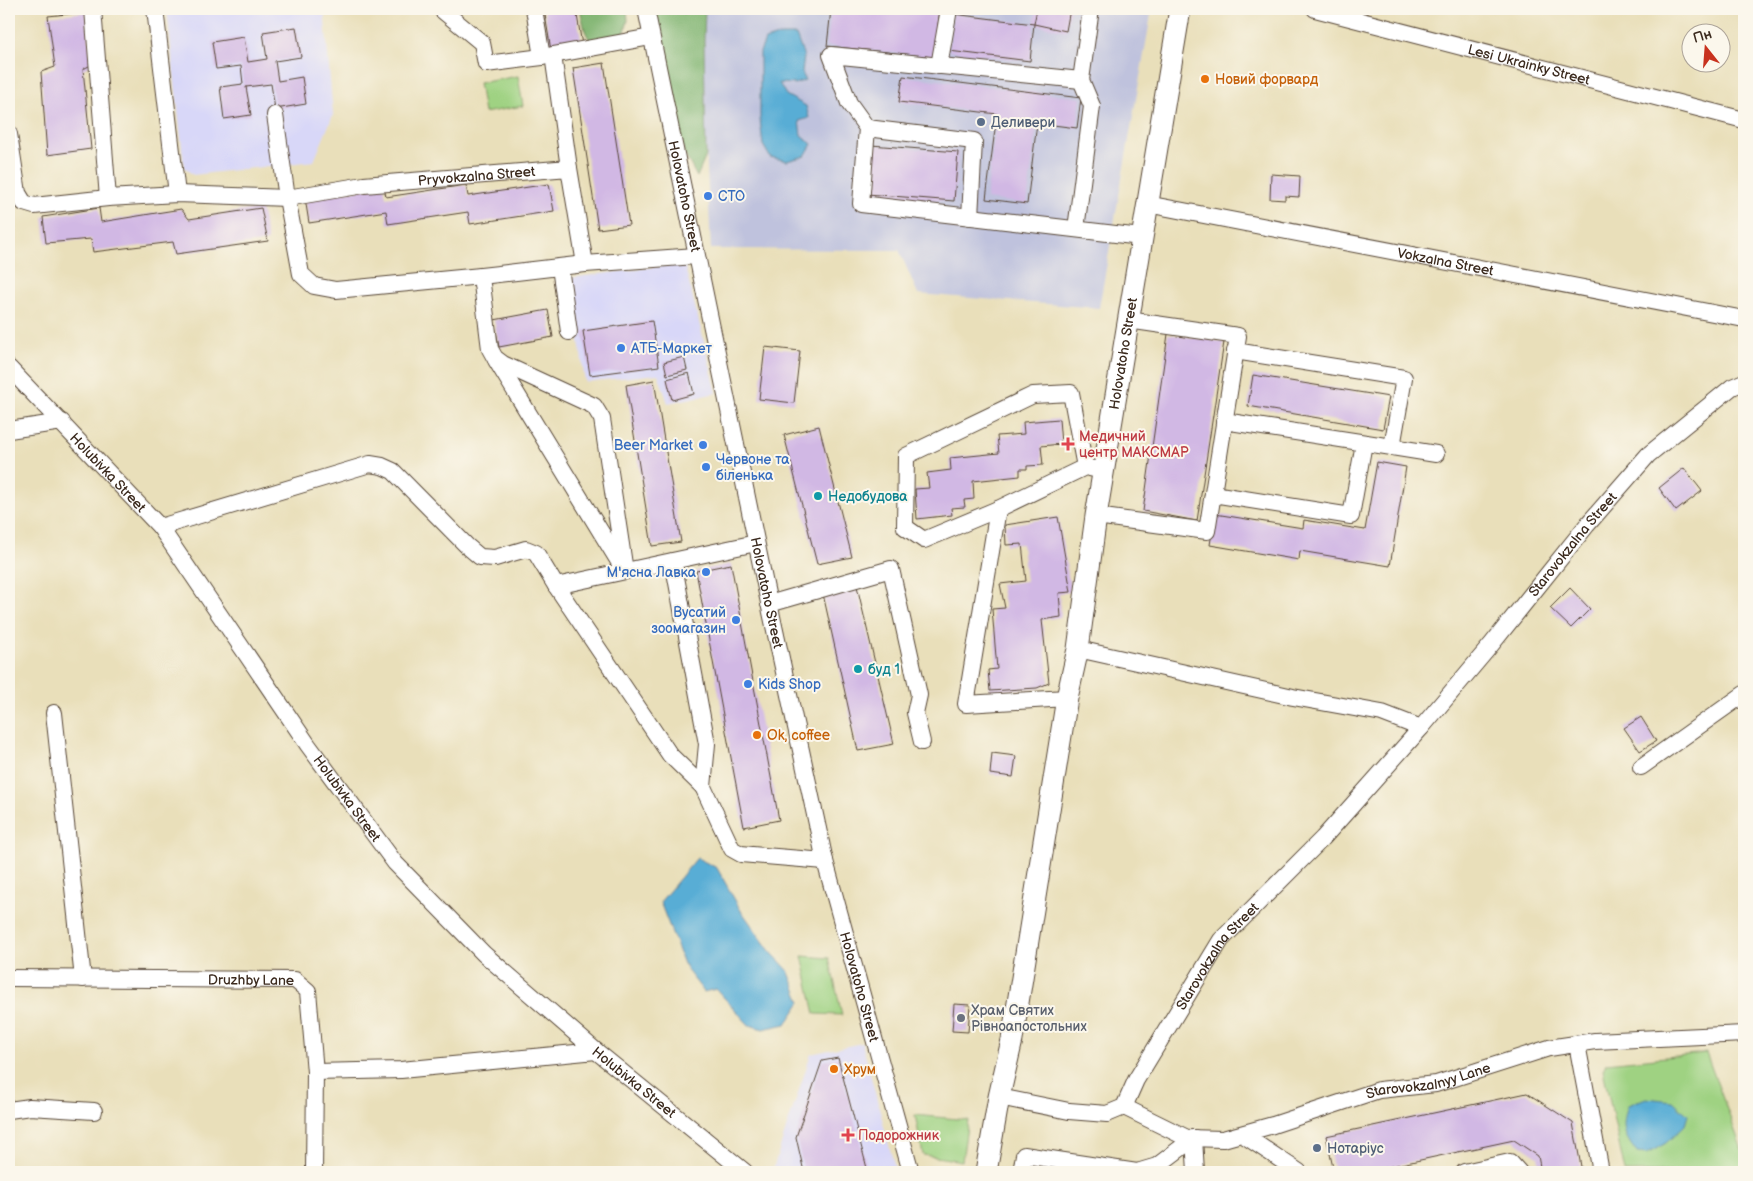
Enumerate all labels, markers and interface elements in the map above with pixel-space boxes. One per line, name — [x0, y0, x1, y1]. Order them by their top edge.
north arrow — [1680, 22, 1730, 72]
text: Пн — [1691, 25, 1714, 47]
street label: Lesi Ukrainky Street — [1466, 40, 1593, 88]
place label: Новий форвард — [1215, 71, 1319, 88]
marker: Новий форвард — [1199, 73, 1211, 85]
place label: Деливери — [991, 114, 1055, 131]
marker: Деливери — [975, 116, 987, 128]
street label: Holovatoho Street — [665, 139, 705, 254]
street label: Pryvokzalna Street — [417, 162, 537, 189]
place label: СТО — [718, 188, 745, 205]
marker: СТО — [702, 190, 714, 202]
street label: Vokzalna Street — [1396, 244, 1496, 279]
street label: Holovatoho Street — [1105, 296, 1141, 411]
place label: АТБ-Маркет — [630, 340, 713, 357]
marker: АТБ-Маркет — [615, 342, 627, 354]
place label: Медичний центр МАКСМАР — [1079, 428, 1189, 461]
street label: Holubivka Street — [66, 429, 150, 516]
place label: Beer Market — [614, 437, 694, 454]
marker: Медичний центр МАКСМАР — [1061, 437, 1075, 451]
marker: Beer Market — [697, 439, 709, 451]
place label: Червоне та біленька — [716, 451, 790, 484]
marker: Червоне та біленька — [700, 461, 712, 473]
place label: Недобудова — [828, 488, 908, 505]
street label: Starovokzalna Street — [1525, 488, 1621, 600]
marker: Недобудова — [812, 490, 824, 502]
street label: Holovatoho Street — [747, 536, 787, 650]
place label: М'ясна Лавка — [607, 564, 697, 581]
marker: М'ясна Лавка — [700, 566, 712, 578]
place label: Вусатий зоомагазин — [651, 604, 726, 637]
marker: Вусатий зоомагазин — [730, 614, 742, 626]
place label: буд 1 — [868, 661, 900, 678]
marker: буд 1 — [852, 663, 864, 675]
place label: Kids Shop — [758, 676, 821, 693]
marker: Kids Shop — [742, 678, 754, 690]
place label: Ok, coffee — [767, 727, 830, 744]
marker: Ok, coffee — [751, 729, 763, 741]
street label: Holubivka Street — [310, 752, 385, 845]
street label: Starovokzalna Street — [1172, 898, 1263, 1013]
street label: Holovatoho Street — [836, 930, 883, 1044]
street label: Druzhby Lane — [208, 971, 294, 988]
place label: Храм Святих Рівноапостольних — [971, 1002, 1087, 1035]
marker: Храм Святих Рівноапостольних — [955, 1012, 967, 1024]
street label: Holubivka Street — [589, 1043, 680, 1122]
street label: Starovokzalnyy Lane — [1364, 1059, 1492, 1102]
place label: Хрум — [844, 1061, 876, 1078]
marker: Хрум — [828, 1063, 840, 1075]
place label: Подорожник — [858, 1127, 940, 1144]
marker: Подорожник — [842, 1129, 854, 1141]
place label: Нотаріус — [1327, 1140, 1384, 1157]
marker: Нотаріус — [1311, 1142, 1323, 1154]

